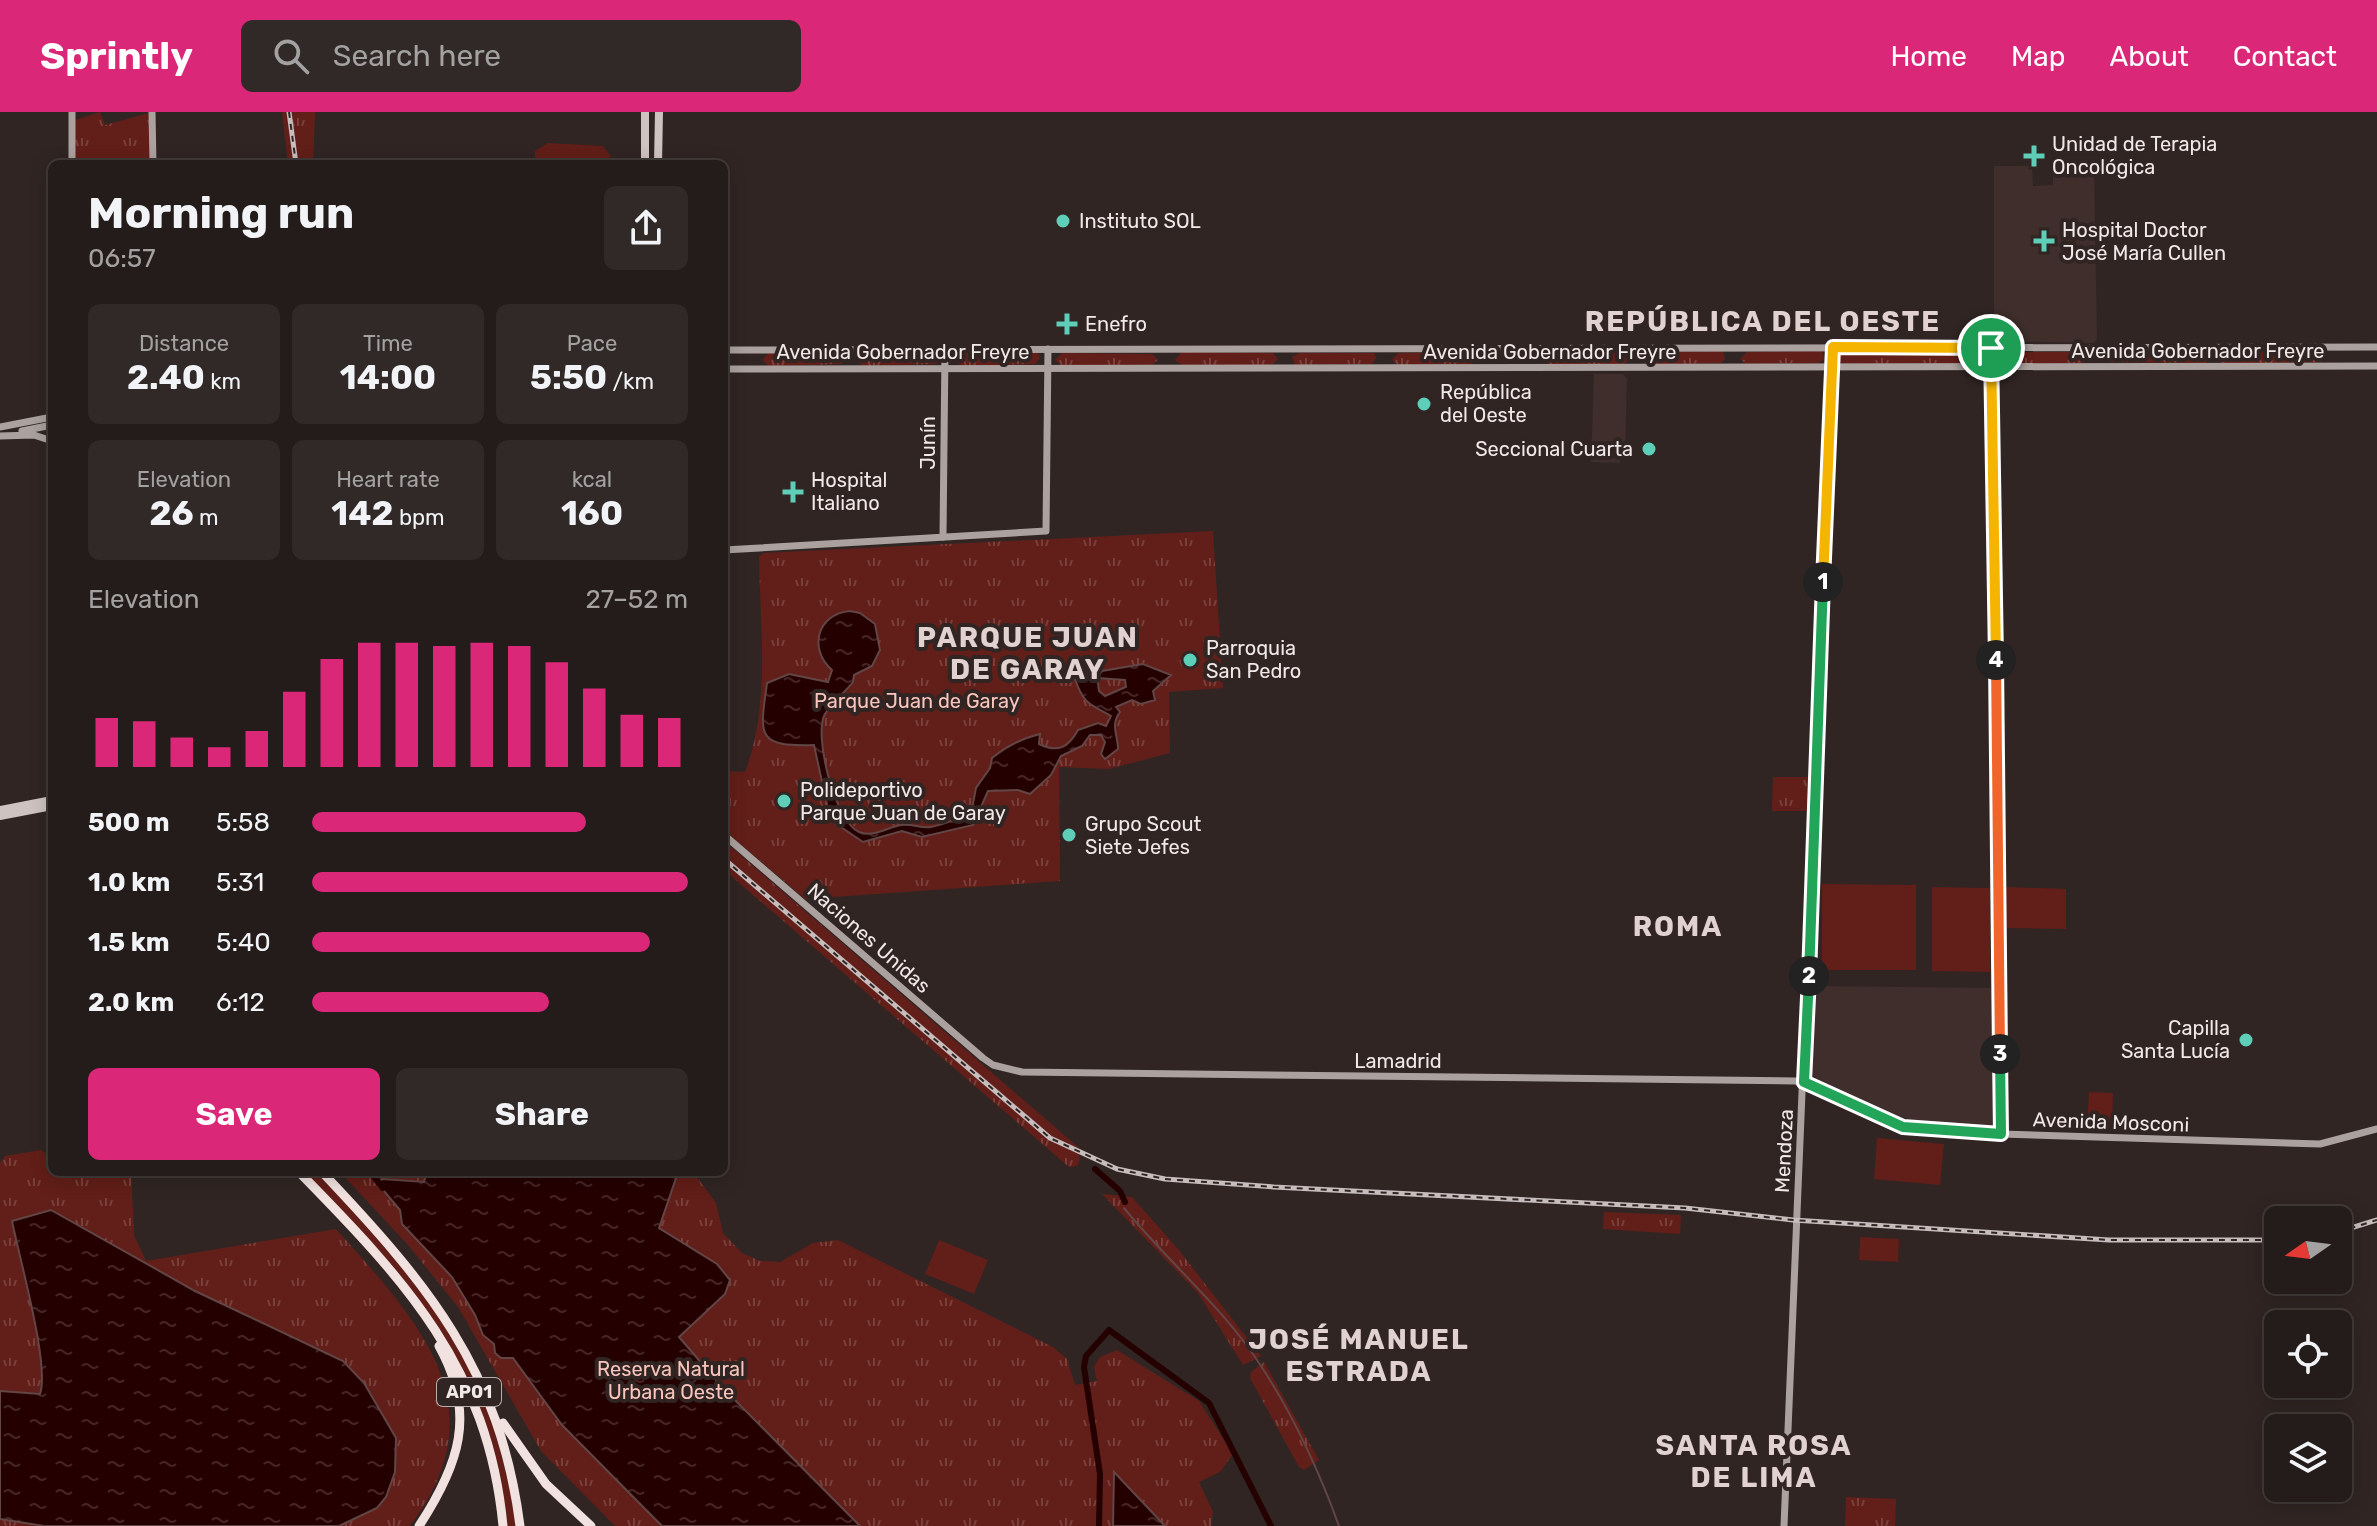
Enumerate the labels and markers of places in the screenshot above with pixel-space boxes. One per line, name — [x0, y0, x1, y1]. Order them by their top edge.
place label: Unidad de Terapia Oncológica — [2052, 132, 2217, 179]
marker: Unidad de Terapia Oncológica — [2023, 145, 2045, 167]
place label: Instituto SOL — [1079, 209, 1201, 233]
marker: Instituto SOL — [1054, 212, 1072, 230]
place label: Hospital Doctor José María Cullen — [2062, 218, 2226, 265]
marker: Hospital Doctor José María Cullen — [2033, 230, 2055, 252]
place label: Enefro — [1085, 312, 1147, 336]
marker: Enefro — [1056, 313, 1078, 335]
pin — [1957, 314, 2025, 382]
place label: República del Oeste — [1440, 380, 1532, 427]
marker: República del Oeste — [1415, 395, 1433, 413]
place label: Seccional Cuarta — [1475, 437, 1633, 461]
marker: Seccional Cuarta — [1640, 440, 1658, 458]
place label: Hospital Italiano — [811, 468, 887, 515]
marker: Hospital Italiano — [782, 481, 804, 503]
pin: 1 — [1803, 562, 1843, 602]
place label: Parroquia San Pedro — [1206, 636, 1301, 683]
pin: 4 — [1976, 640, 2016, 680]
marker: Parroquia San Pedro — [1181, 651, 1199, 669]
place label: Polideportivo Parque Juan de Garay — [800, 778, 1006, 825]
marker: Polideportivo Parque Juan de Garay — [775, 792, 793, 810]
place label: Grupo Scout Siete Jefes — [1085, 812, 1202, 859]
marker: Grupo Scout Siete Jefes — [1060, 826, 1078, 844]
pin: 2 — [1789, 956, 1829, 996]
place label: Capilla Santa Lucía — [2121, 1016, 2230, 1063]
marker: Capilla Santa Lucía — [2237, 1031, 2255, 1049]
pin: 3 — [1980, 1034, 2020, 1074]

